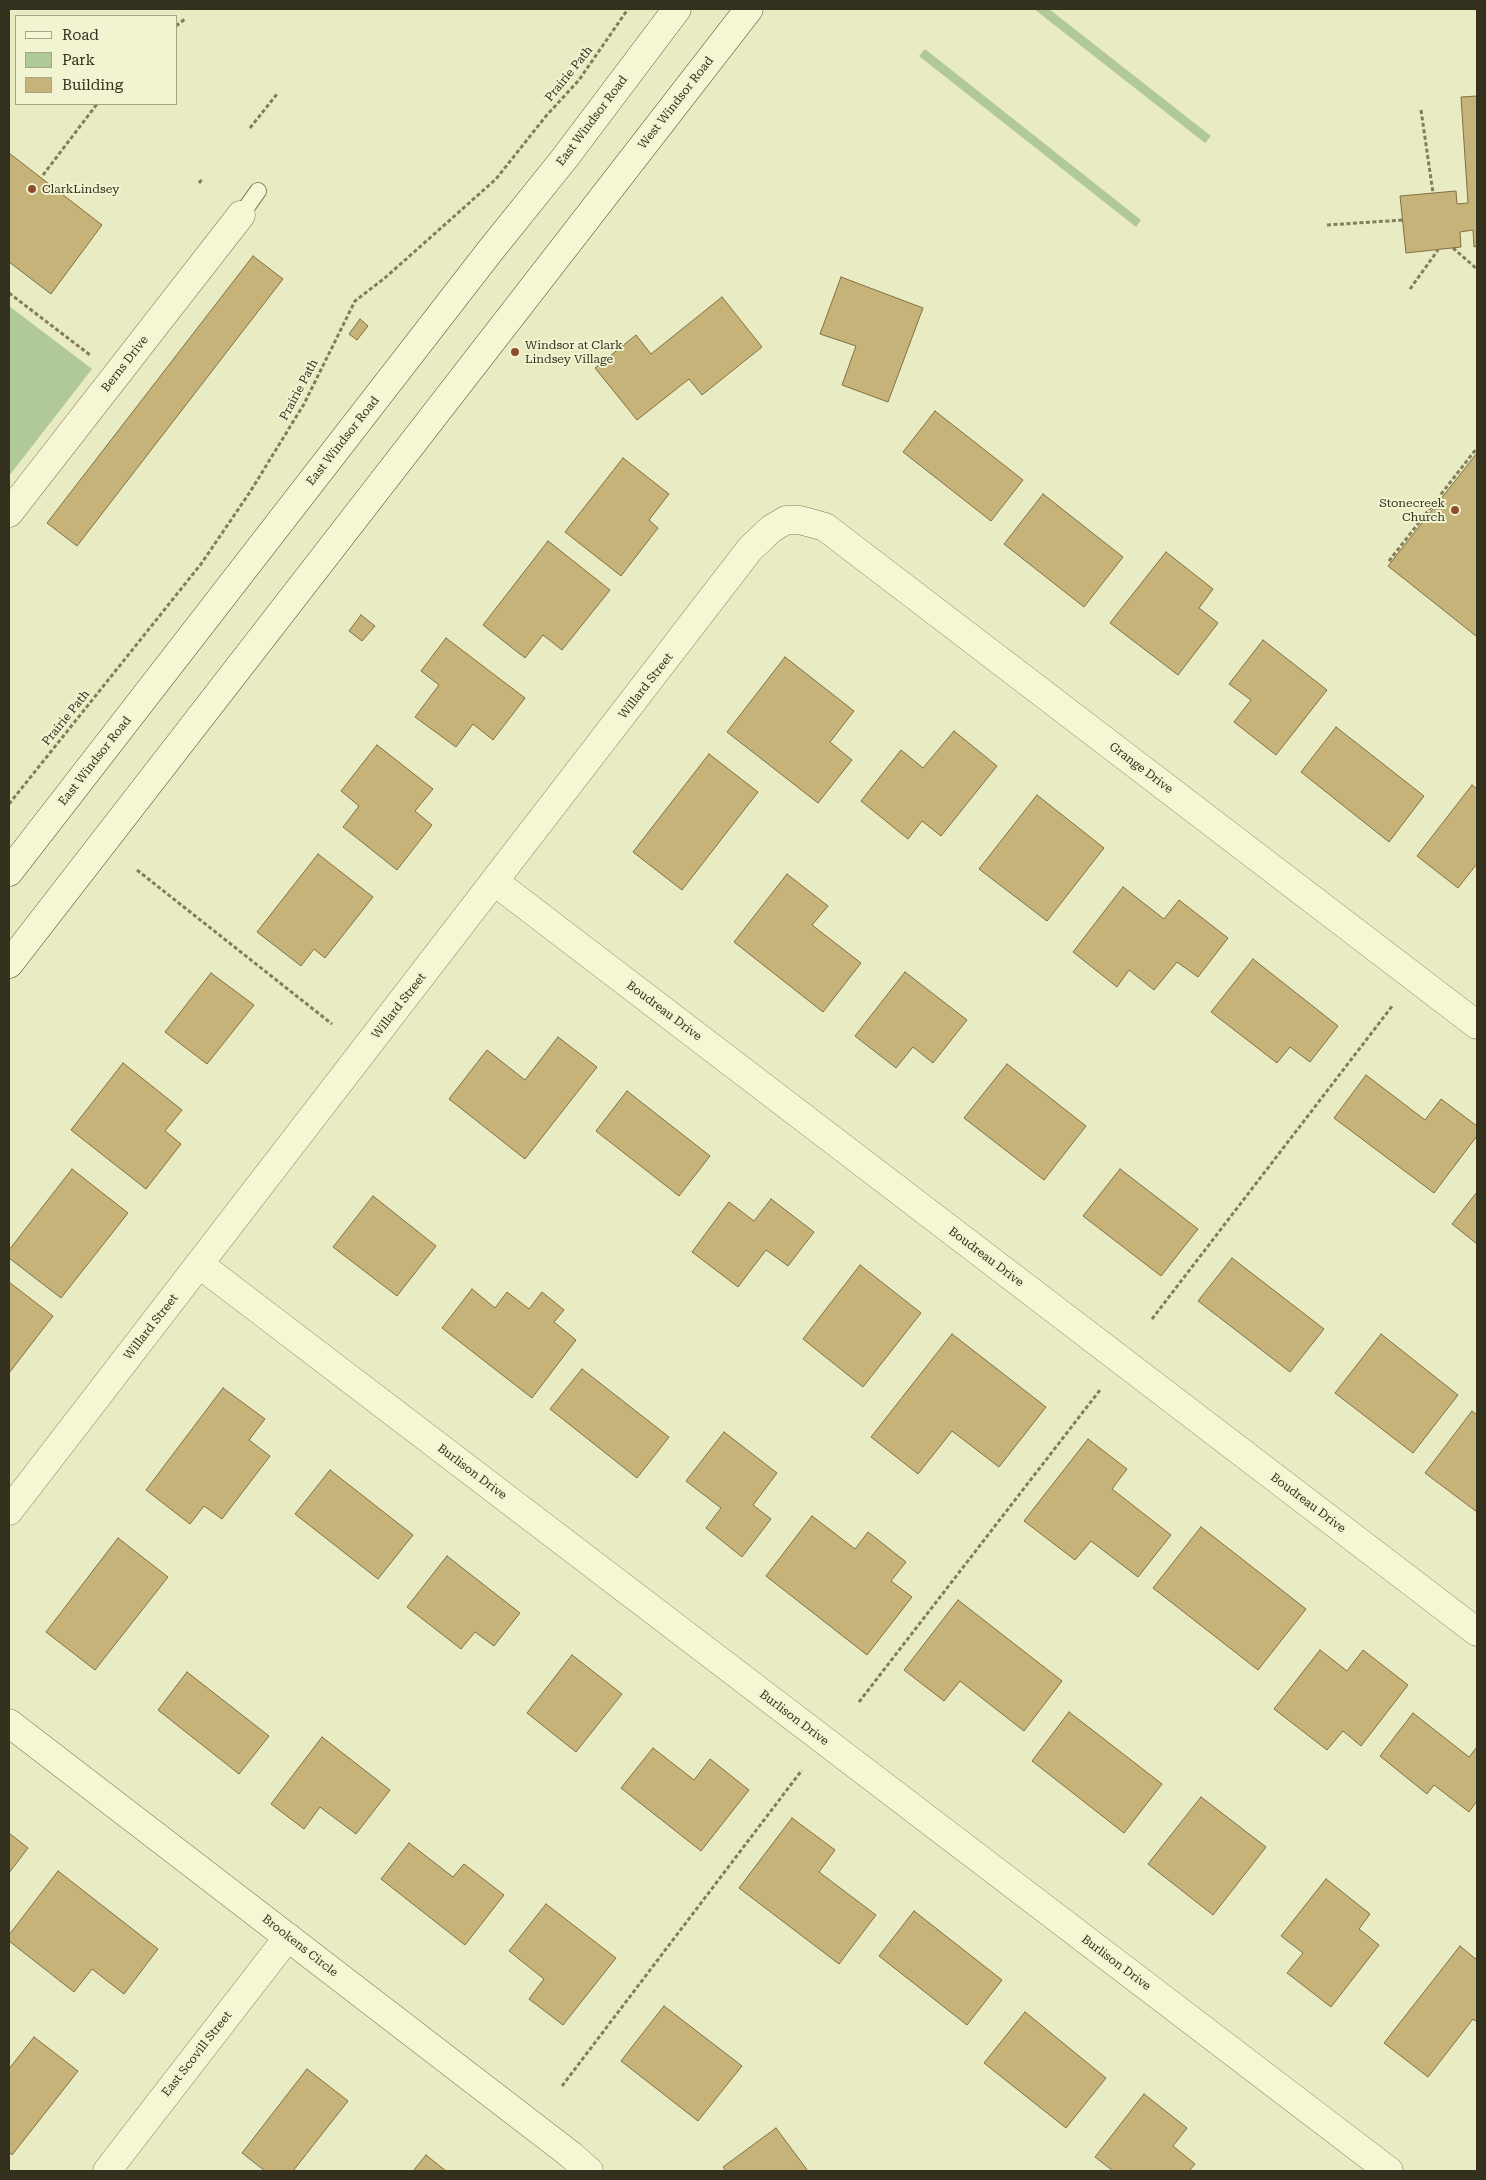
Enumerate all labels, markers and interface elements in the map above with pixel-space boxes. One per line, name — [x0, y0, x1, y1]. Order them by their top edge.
legend — [15, 15, 178, 105]
text: Road — [62, 26, 99, 44]
street label: Prairie Path — [542, 43, 596, 105]
text: Park — [62, 51, 95, 69]
street label: West Windsor Road — [635, 54, 717, 152]
street label: East Windsor Road — [553, 73, 631, 169]
text: Building — [62, 76, 123, 94]
place label: ClarkLindsey — [42, 182, 119, 196]
marker: ClarkLindsey — [26, 183, 38, 195]
street label: Berns Drive — [99, 333, 151, 395]
place label: Windsor at Clark Lindsey Village — [525, 338, 623, 366]
marker: Windsor at Clark Lindsey Village — [509, 346, 521, 358]
street label: Prairie Path — [277, 357, 321, 423]
street label: East Windsor Road — [304, 393, 382, 489]
place label: Stonecreek Church — [1379, 496, 1445, 524]
marker: Stonecreek Church — [1449, 504, 1461, 516]
street label: Willard Street — [616, 650, 676, 722]
street label: Prairie Path — [39, 687, 93, 749]
street label: East Windsor Road — [56, 713, 134, 809]
street label: Grange Drive — [1106, 739, 1176, 797]
street label: Willard Street — [369, 970, 429, 1042]
street label: Boudreau Drive — [624, 978, 704, 1044]
street label: Boudreau Drive — [946, 1224, 1026, 1290]
street label: Willard Street — [121, 1291, 181, 1363]
street label: Burlison Drive — [435, 1441, 509, 1503]
street label: Boudreau Drive — [1268, 1470, 1348, 1536]
street label: Burlison Drive — [757, 1687, 831, 1749]
street label: Brookens Circle — [259, 1912, 341, 1980]
street label: Burlison Drive — [1079, 1932, 1153, 1994]
street label: East Scovill Street — [159, 2008, 235, 2100]

